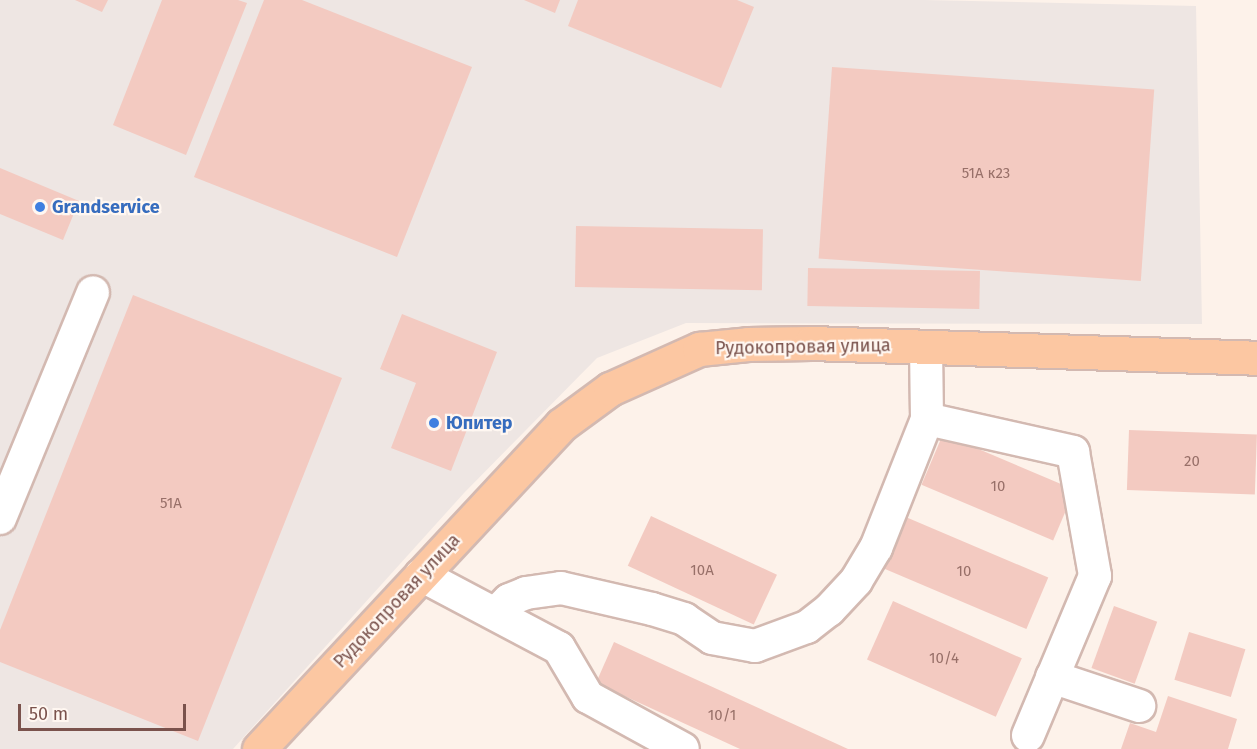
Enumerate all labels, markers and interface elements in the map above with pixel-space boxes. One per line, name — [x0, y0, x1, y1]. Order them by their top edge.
house number: 51А к23 — [962, 165, 1010, 183]
place label: Grandservice — [52, 196, 160, 218]
marker: Grandservice — [33, 200, 47, 214]
street label: Рудокопровая улица — [715, 335, 891, 359]
place label: Юпитер — [446, 412, 513, 434]
marker: Юпитер — [427, 416, 441, 430]
house number: 20 — [1184, 453, 1200, 471]
house number: 10 — [991, 478, 1005, 496]
house number: 51А — [160, 495, 182, 513]
street label: Рудокопровая улица — [329, 529, 465, 673]
house number: 10А — [690, 562, 714, 580]
house number: 10 — [957, 563, 971, 581]
house number: 10/4 — [929, 650, 959, 668]
scale bar — [21, 692, 189, 730]
text: 50 m — [29, 703, 68, 725]
house number: 10/1 — [708, 707, 736, 725]

